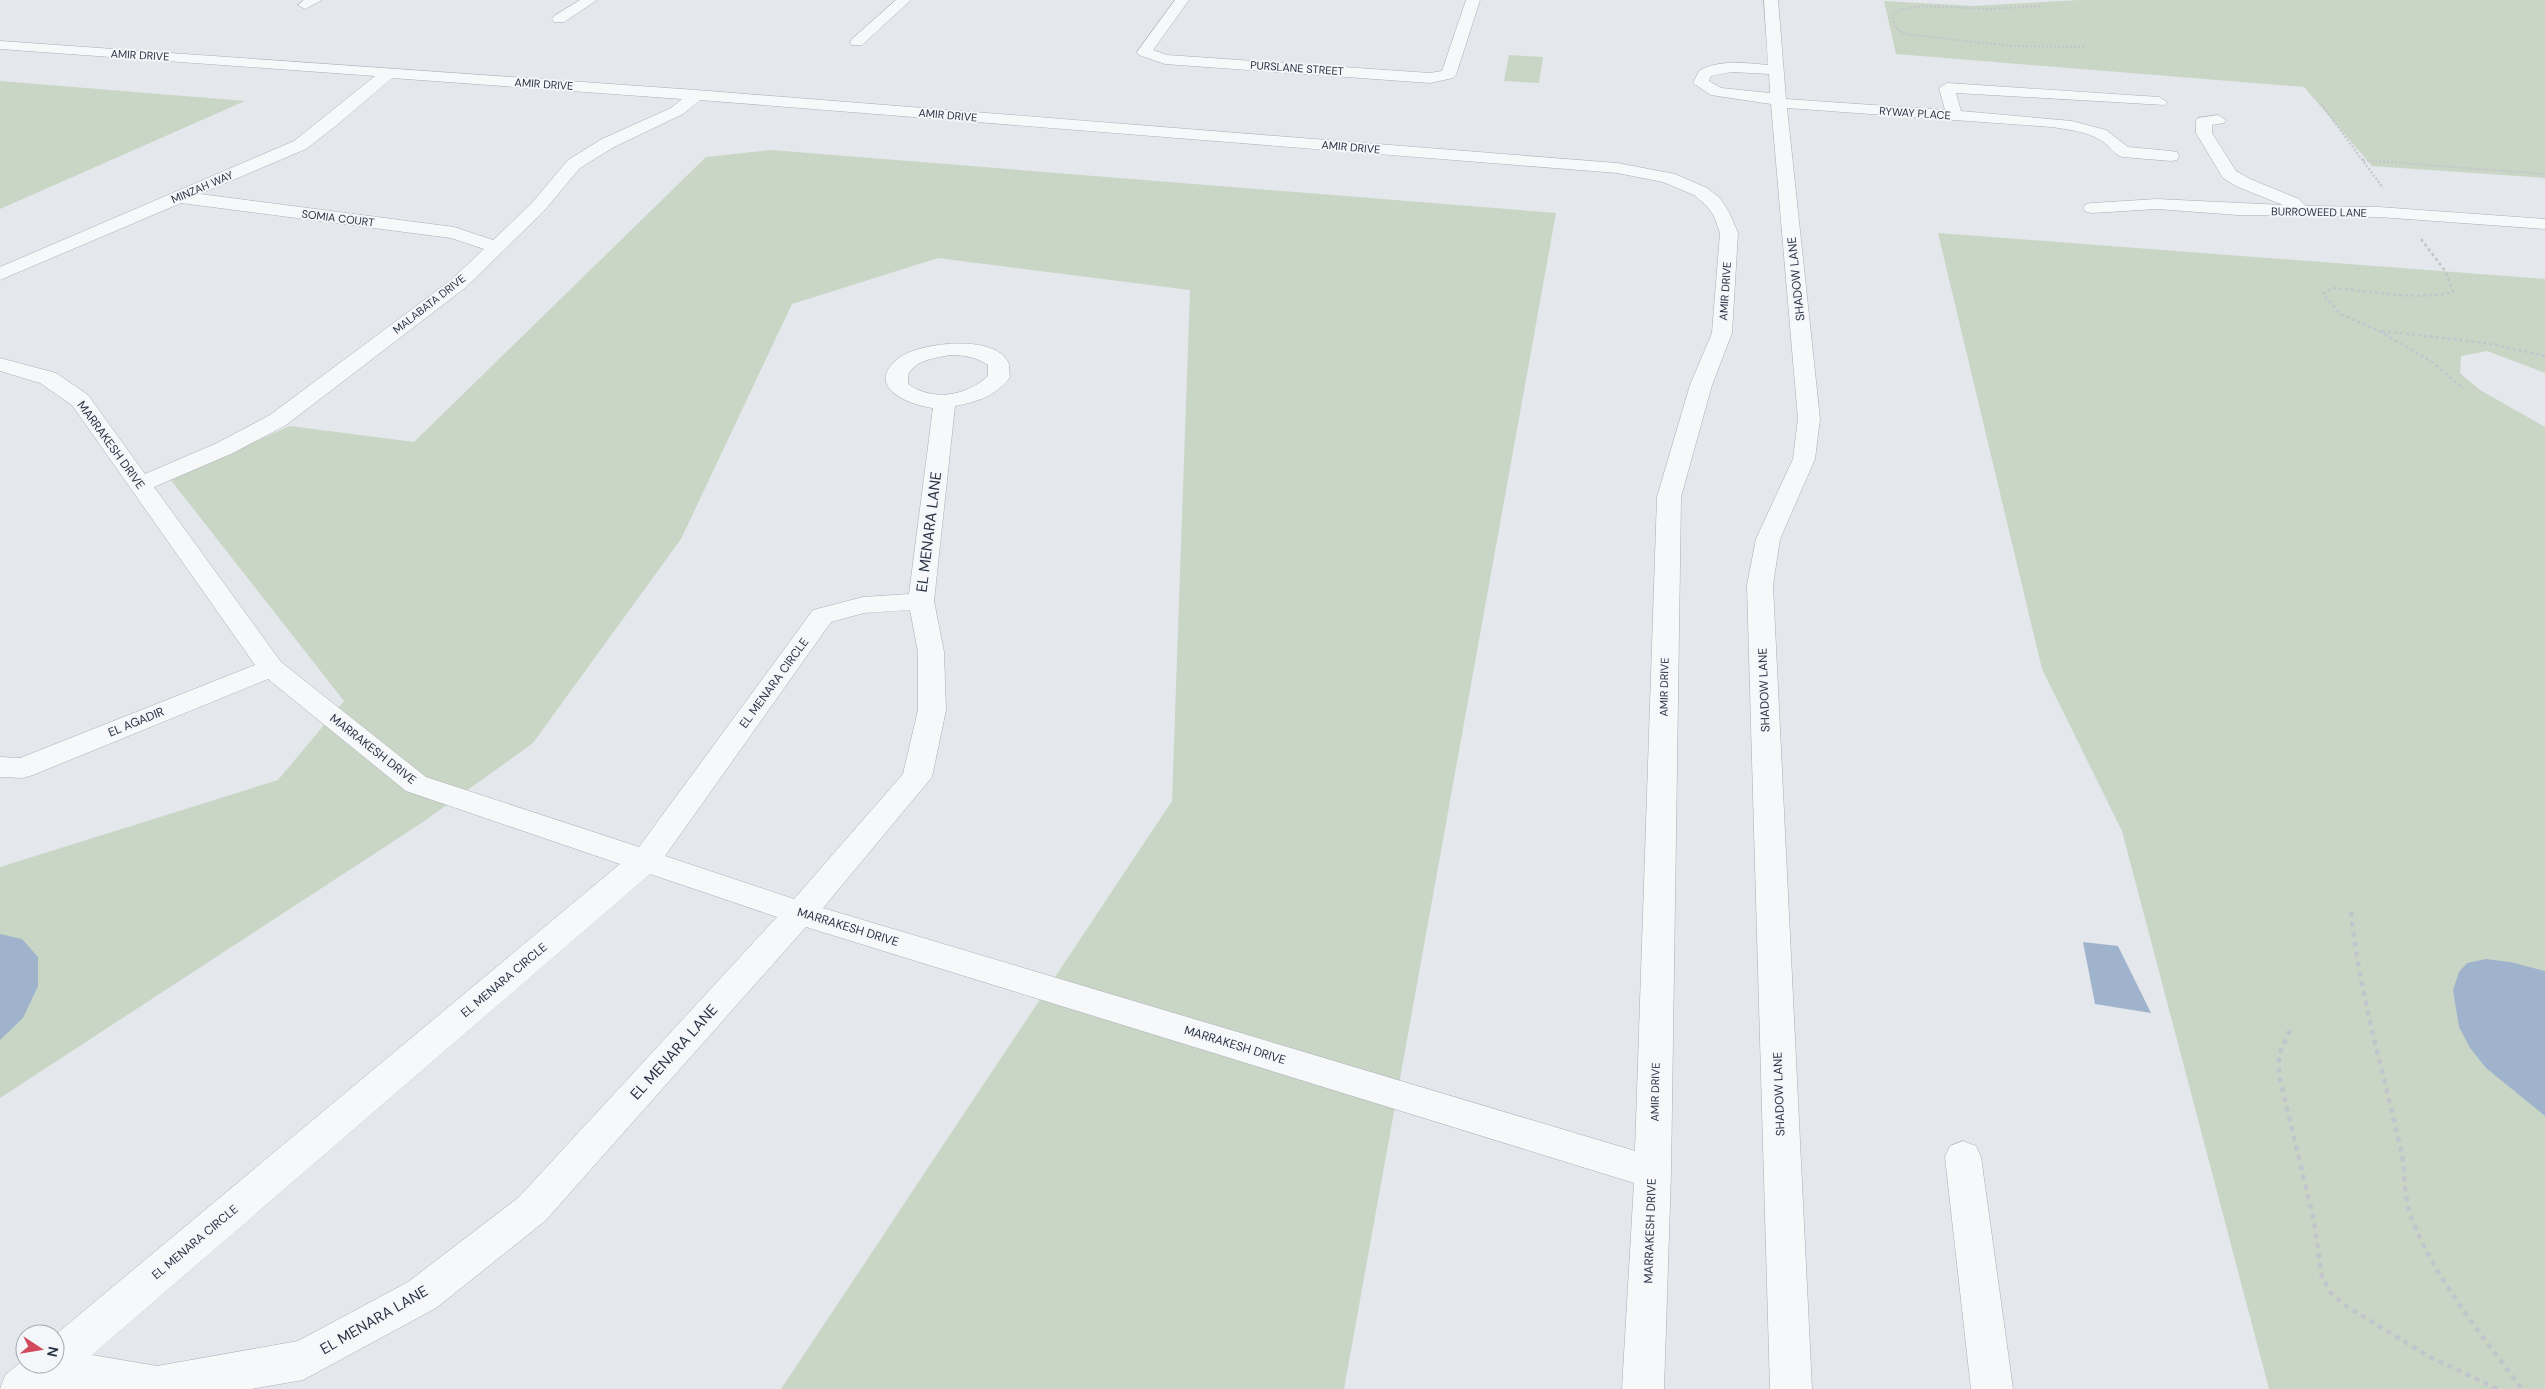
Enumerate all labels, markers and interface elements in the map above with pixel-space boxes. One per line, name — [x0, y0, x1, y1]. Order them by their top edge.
street label: AMIR DRIVE — [110, 46, 170, 64]
street label: PURSLANE STREET — [1250, 58, 1344, 78]
street label: AMIR DRIVE — [514, 75, 574, 93]
street label: RYWAY PLACE — [1879, 104, 1951, 122]
street label: AMIR DRIVE — [918, 105, 978, 125]
street label: AMIR DRIVE — [1321, 137, 1381, 157]
street label: MINZAH WAY — [169, 167, 236, 206]
street label: BURROWEED LANE — [2271, 204, 2367, 220]
street label: SOMIA COURT — [301, 207, 375, 229]
street label: SHADOW LANE — [1784, 236, 1808, 322]
street label: AMIR DRIVE — [1716, 261, 1734, 321]
street label: MALABATA DRIVE — [390, 271, 468, 337]
street label: MARRAKESH DRIVE — [74, 398, 149, 493]
street label: EL MENARA LANE — [912, 471, 946, 593]
street label: EL MENARA CIRCLE — [736, 634, 812, 731]
street label: SHADOW LANE — [1755, 647, 1773, 733]
street label: AMIR DRIVE — [1656, 657, 1672, 717]
street label: EL AGADIR — [106, 704, 166, 740]
street label: MARRAKESH DRIVE — [327, 710, 420, 788]
street label: MARRAKESH DRIVE — [795, 904, 901, 950]
street label: EL MENARA CIRCLE — [458, 939, 551, 1021]
street label: EL MENARA LANE — [626, 1000, 722, 1104]
street label: MARRAKESH DRIVE — [1182, 1022, 1288, 1068]
street label: SHADOW LANE — [1770, 1051, 1788, 1137]
street label: AMIR DRIVE — [1647, 1062, 1663, 1122]
street label: MARRAKESH DRIVE — [1640, 1178, 1660, 1284]
street label: EL MENARA CIRCLE — [149, 1201, 242, 1283]
street label: EL MENARA LANE — [316, 1281, 432, 1359]
north arrow — [15, 1324, 65, 1374]
text: N — [43, 1345, 63, 1359]

